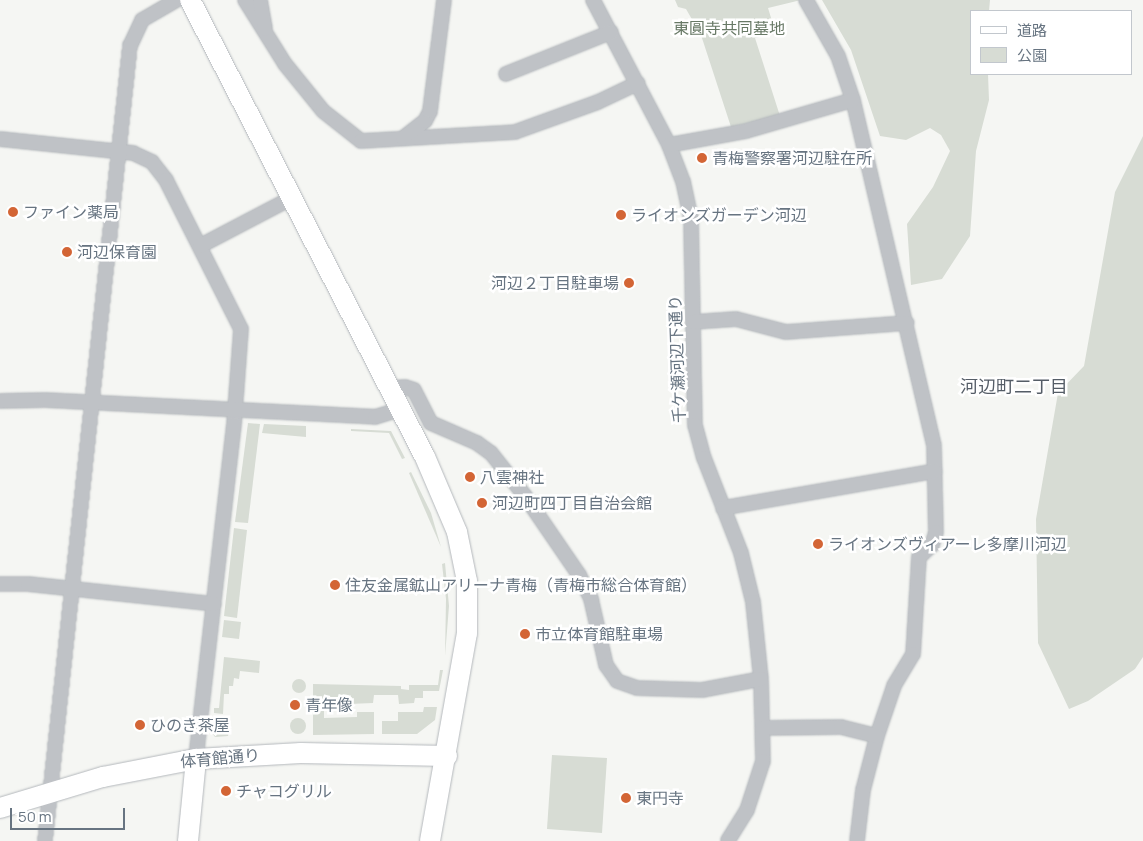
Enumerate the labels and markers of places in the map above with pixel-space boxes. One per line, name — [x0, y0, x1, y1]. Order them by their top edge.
place label: 青梅警察署河辺駐在所 — [712, 148, 872, 168]
marker: 青梅警察署河辺駐在所 — [696, 152, 708, 164]
place label: ファイン薬局 — [23, 202, 119, 222]
place label: ライオンズガーデン河辺 — [631, 205, 807, 225]
marker: ファイン薬局 — [7, 206, 19, 218]
marker: ライオンズガーデン河辺 — [615, 209, 627, 221]
place label: 河辺保育園 — [77, 242, 157, 262]
marker: 河辺保育園 — [61, 246, 73, 258]
place label: 河辺２丁目駐車場 — [491, 273, 619, 293]
marker: 河辺２丁目駐車場 — [623, 277, 635, 289]
place label: 八雲神社 — [480, 467, 544, 487]
marker: 八雲神社 — [464, 471, 476, 483]
place label: 河辺町四丁目自治会館 — [492, 493, 652, 513]
marker: 河辺町四丁目自治会館 — [476, 497, 488, 509]
place label: ライオンズヴィアーレ多摩川河辺 — [828, 534, 1067, 554]
marker: ライオンズヴィアーレ多摩川河辺 — [812, 538, 824, 550]
place label: 住友金属鉱山アリーナ青梅（青梅市総合体育館） — [345, 575, 697, 595]
marker: 住友金属鉱山アリーナ青梅（青梅市総合体育館） — [329, 579, 341, 591]
place label: 市立体育館駐車場 — [535, 624, 663, 644]
marker: 市立体育館駐車場 — [519, 628, 531, 640]
place label: 青年像 — [305, 695, 353, 715]
marker: 青年像 — [289, 699, 301, 711]
place label: ひのき茶屋 — [150, 715, 230, 735]
marker: ひのき茶屋 — [134, 719, 146, 731]
place label: チャコグリル — [236, 781, 332, 801]
marker: チャコグリル — [220, 785, 232, 797]
place label: 東円寺 — [636, 788, 684, 808]
marker: 東円寺 — [620, 792, 632, 804]

